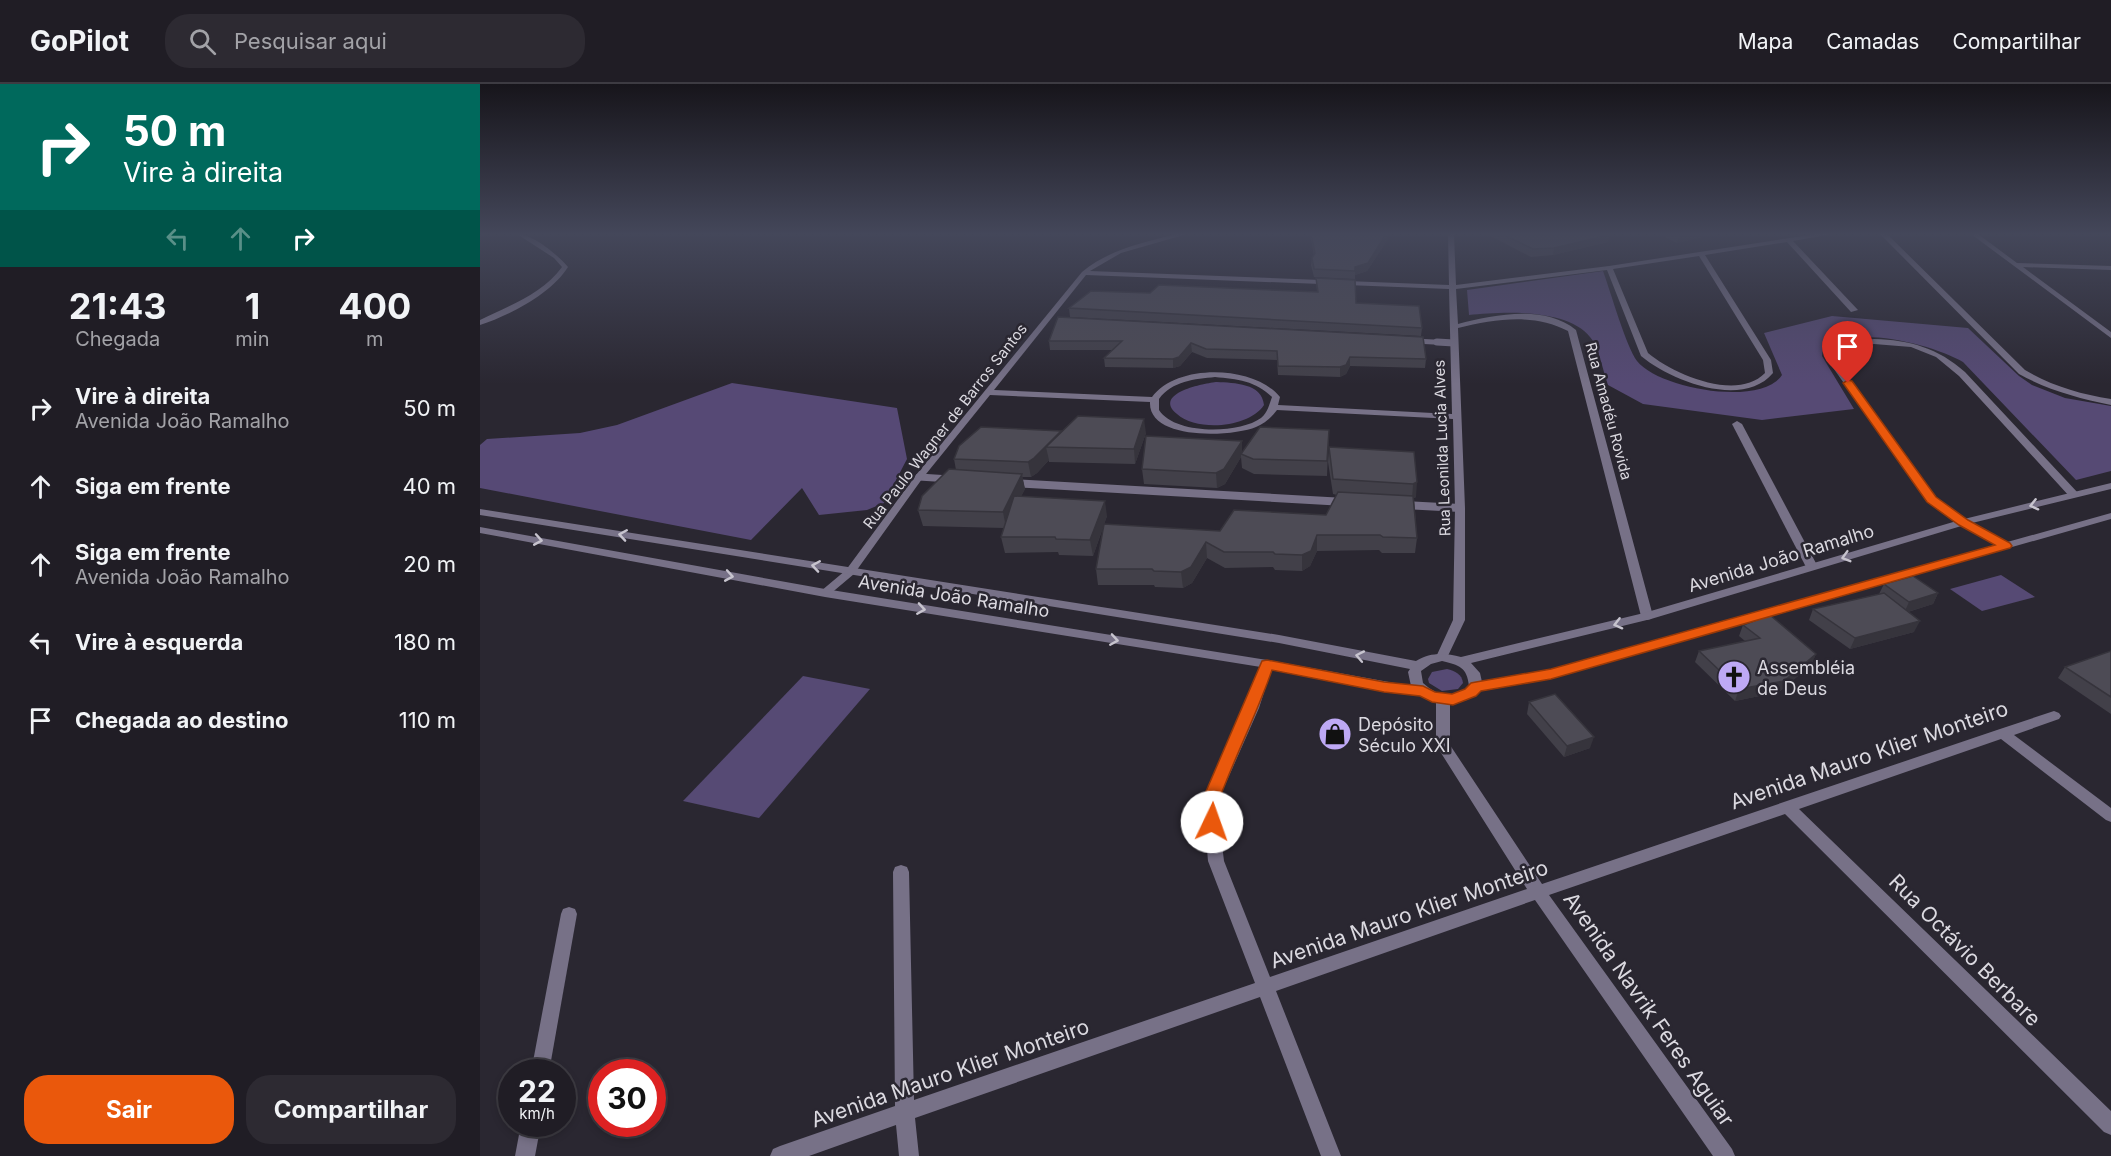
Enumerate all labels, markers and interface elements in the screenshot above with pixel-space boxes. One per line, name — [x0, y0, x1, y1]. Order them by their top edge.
search box — [165, 14, 585, 68]
text: GoPilot — [30, 24, 129, 58]
icon: search — [186, 25, 219, 58]
text: Pesquisar aqui — [234, 28, 387, 54]
text: Mapa — [1738, 29, 1793, 54]
text: Camadas — [1826, 29, 1919, 54]
text: Compartilhar — [1952, 29, 2081, 54]
text: 50 m — [123, 105, 226, 156]
icon: right — [24, 108, 102, 186]
text: Vire à direita — [123, 156, 283, 189]
icon: left — [161, 222, 194, 255]
icon: ahead — [224, 222, 257, 255]
icon: right — [287, 222, 320, 255]
text: 21:43 — [69, 284, 167, 328]
text: 1 — [245, 284, 260, 328]
text: 400 — [338, 284, 411, 328]
street label: Rua Paulo Wagner de Barros Santos — [859, 319, 1031, 532]
pin — [1822, 321, 1873, 383]
text: Chegada — [75, 327, 160, 351]
text: min — [235, 327, 270, 351]
text: m — [366, 327, 384, 351]
icon: arrive — [1831, 330, 1864, 363]
street label: Rua Amadéu Rovida — [1581, 340, 1637, 482]
street label: Rua Leonilda Lucia Alves — [1429, 359, 1455, 536]
text: Vire à direita — [75, 383, 210, 409]
icon: right — [24, 392, 57, 425]
text: 50 m — [403, 395, 456, 421]
text: Avenida João Ramalho — [75, 409, 290, 433]
icon: ahead — [24, 470, 57, 503]
text: Siga em frente — [75, 473, 231, 499]
text: 40 m — [402, 473, 456, 499]
one-way arrow — [2029, 497, 2039, 510]
street label: Avenida João Ramalho — [1686, 520, 1876, 596]
one-way arrow — [618, 530, 628, 542]
one-way arrow — [533, 534, 542, 546]
text: Siga em frente — [75, 539, 231, 565]
icon: ahead — [24, 548, 57, 581]
one-way arrow — [1841, 550, 1852, 562]
text: 20 m — [403, 551, 456, 577]
one-way arrow — [811, 561, 820, 573]
text: Avenida João Ramalho — [75, 565, 290, 589]
one-way arrow — [724, 569, 734, 582]
street label: Avenida João Ramalho — [857, 571, 1051, 621]
one-way arrow — [916, 602, 926, 615]
one-way arrow — [1614, 616, 1624, 629]
icon: left — [24, 626, 57, 659]
text: Vire à esquerda — [75, 629, 243, 655]
text: 180 m — [394, 629, 456, 655]
one-way arrow — [1109, 633, 1119, 645]
one-way arrow — [1356, 650, 1366, 663]
place label: Assembléia de Deus — [1757, 657, 1855, 699]
church icon: Assembléia de Deus — [1716, 659, 1752, 695]
street label: Avenida Mauro Klier Monteiro — [1727, 696, 2011, 814]
icon: arrive — [24, 704, 57, 737]
text: Chegada ao destino — [75, 707, 289, 733]
text: 110 m — [399, 707, 456, 733]
place label: Depósito Século XXI — [1358, 714, 1451, 756]
shop icon: Depósito Século XXI — [1317, 716, 1353, 752]
position arrow — [1180, 790, 1244, 854]
street label: Avenida Mauro Klier Monteiro — [1267, 855, 1551, 973]
street label: Rua Octávio Berbare — [1884, 869, 2046, 1031]
street label: Avenida Navrik Feres Aguiar — [1559, 887, 1740, 1131]
street label: Avenida Mauro Klier Monteiro — [808, 1014, 1092, 1132]
speed limit sign: 30 — [588, 1059, 666, 1137]
text: 22 — [518, 1073, 556, 1109]
button: Sair — [24, 1075, 234, 1144]
button: Compartilhar — [246, 1075, 456, 1144]
text: km/h — [519, 1104, 555, 1123]

